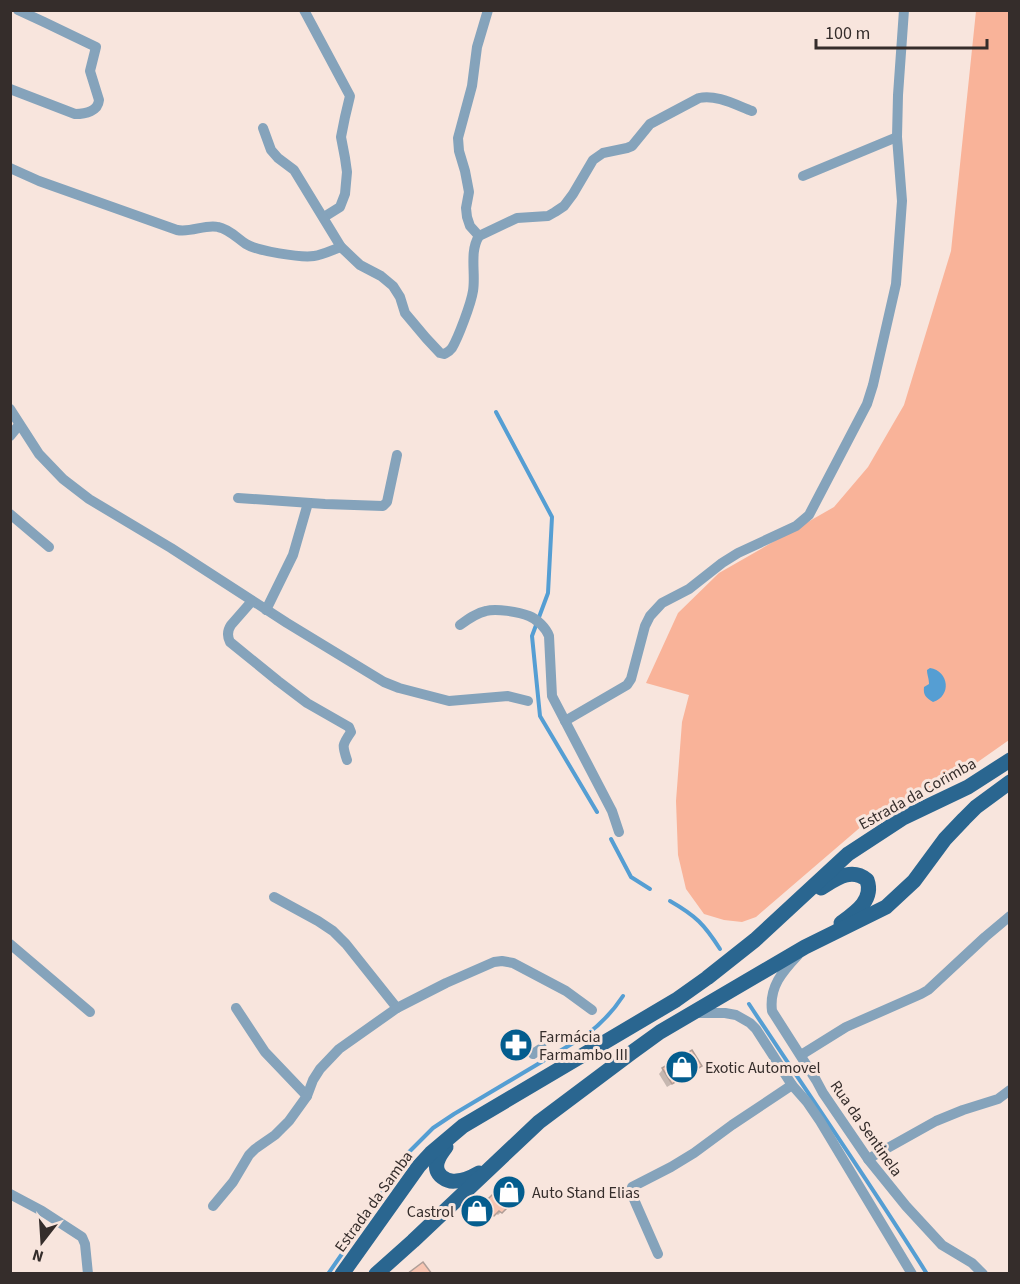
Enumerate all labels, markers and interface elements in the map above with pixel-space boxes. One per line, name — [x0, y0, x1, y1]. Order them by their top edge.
scale bar — [816, 12, 987, 50]
text: 100 m — [825, 21, 870, 46]
street label: Estrada da Corimba — [855, 752, 980, 835]
place label: Farmácia Farmambo III — [539, 1026, 628, 1066]
pharmacy icon: Farmácia Farmambo III — [498, 1027, 534, 1063]
shop icon: Exotic Automovel — [664, 1049, 700, 1085]
place label: Exotic Automovel — [705, 1057, 821, 1079]
street label: Rua da Sentinela — [825, 1076, 907, 1181]
street label: Estrada da Samba — [330, 1146, 418, 1257]
shop icon: Auto Stand Elias — [491, 1174, 527, 1210]
place label: Auto Stand Elias — [532, 1182, 640, 1204]
shop icon: Castrol — [459, 1193, 495, 1229]
place label: Castrol — [407, 1201, 454, 1223]
north arrow — [12, 1212, 72, 1272]
text: N — [30, 1243, 46, 1267]

